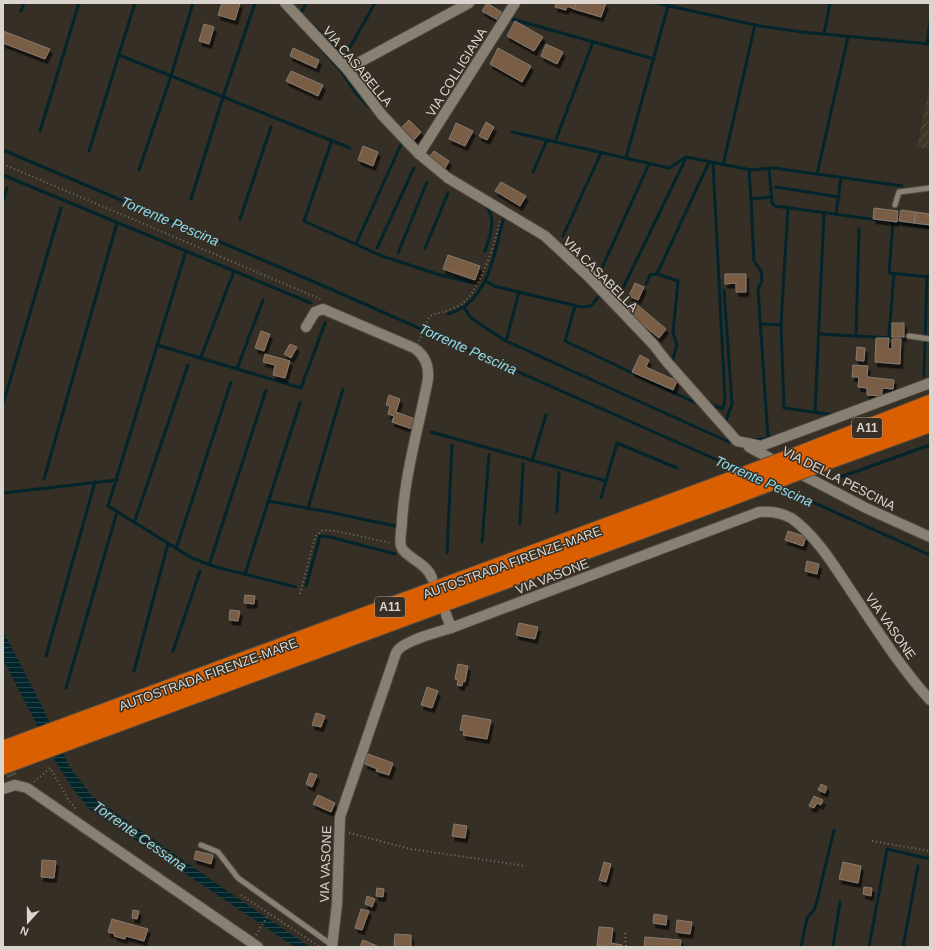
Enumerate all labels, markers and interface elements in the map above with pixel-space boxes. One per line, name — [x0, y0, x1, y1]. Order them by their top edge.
street label: VIA CASABELLA — [320, 23, 396, 110]
street label: VIA COLLIGIANA — [423, 25, 490, 119]
water label: Torrente Pescina — [118, 193, 222, 249]
street label: VIA CASABELLA — [560, 234, 641, 315]
water label: Torrente Pescina — [417, 320, 520, 378]
road number: A11 — [852, 418, 882, 438]
street label: VIA DELLA PESCINA — [780, 443, 898, 514]
water label: Torrente Pescina — [713, 452, 816, 510]
street label: AUTOSTRADA FIRENZE-MARE — [421, 523, 604, 602]
street label: VIA VASONE — [514, 556, 591, 597]
street label: VIA VASONE — [862, 590, 919, 662]
road number: A11 — [375, 597, 405, 617]
street label: AUTOSTRADA FIRENZE-MARE — [117, 635, 300, 714]
water label: Torrente Cessana — [90, 798, 190, 874]
street label: VIA VASONE — [317, 825, 334, 903]
north arrow — [8, 902, 48, 942]
text: N — [19, 924, 30, 938]

